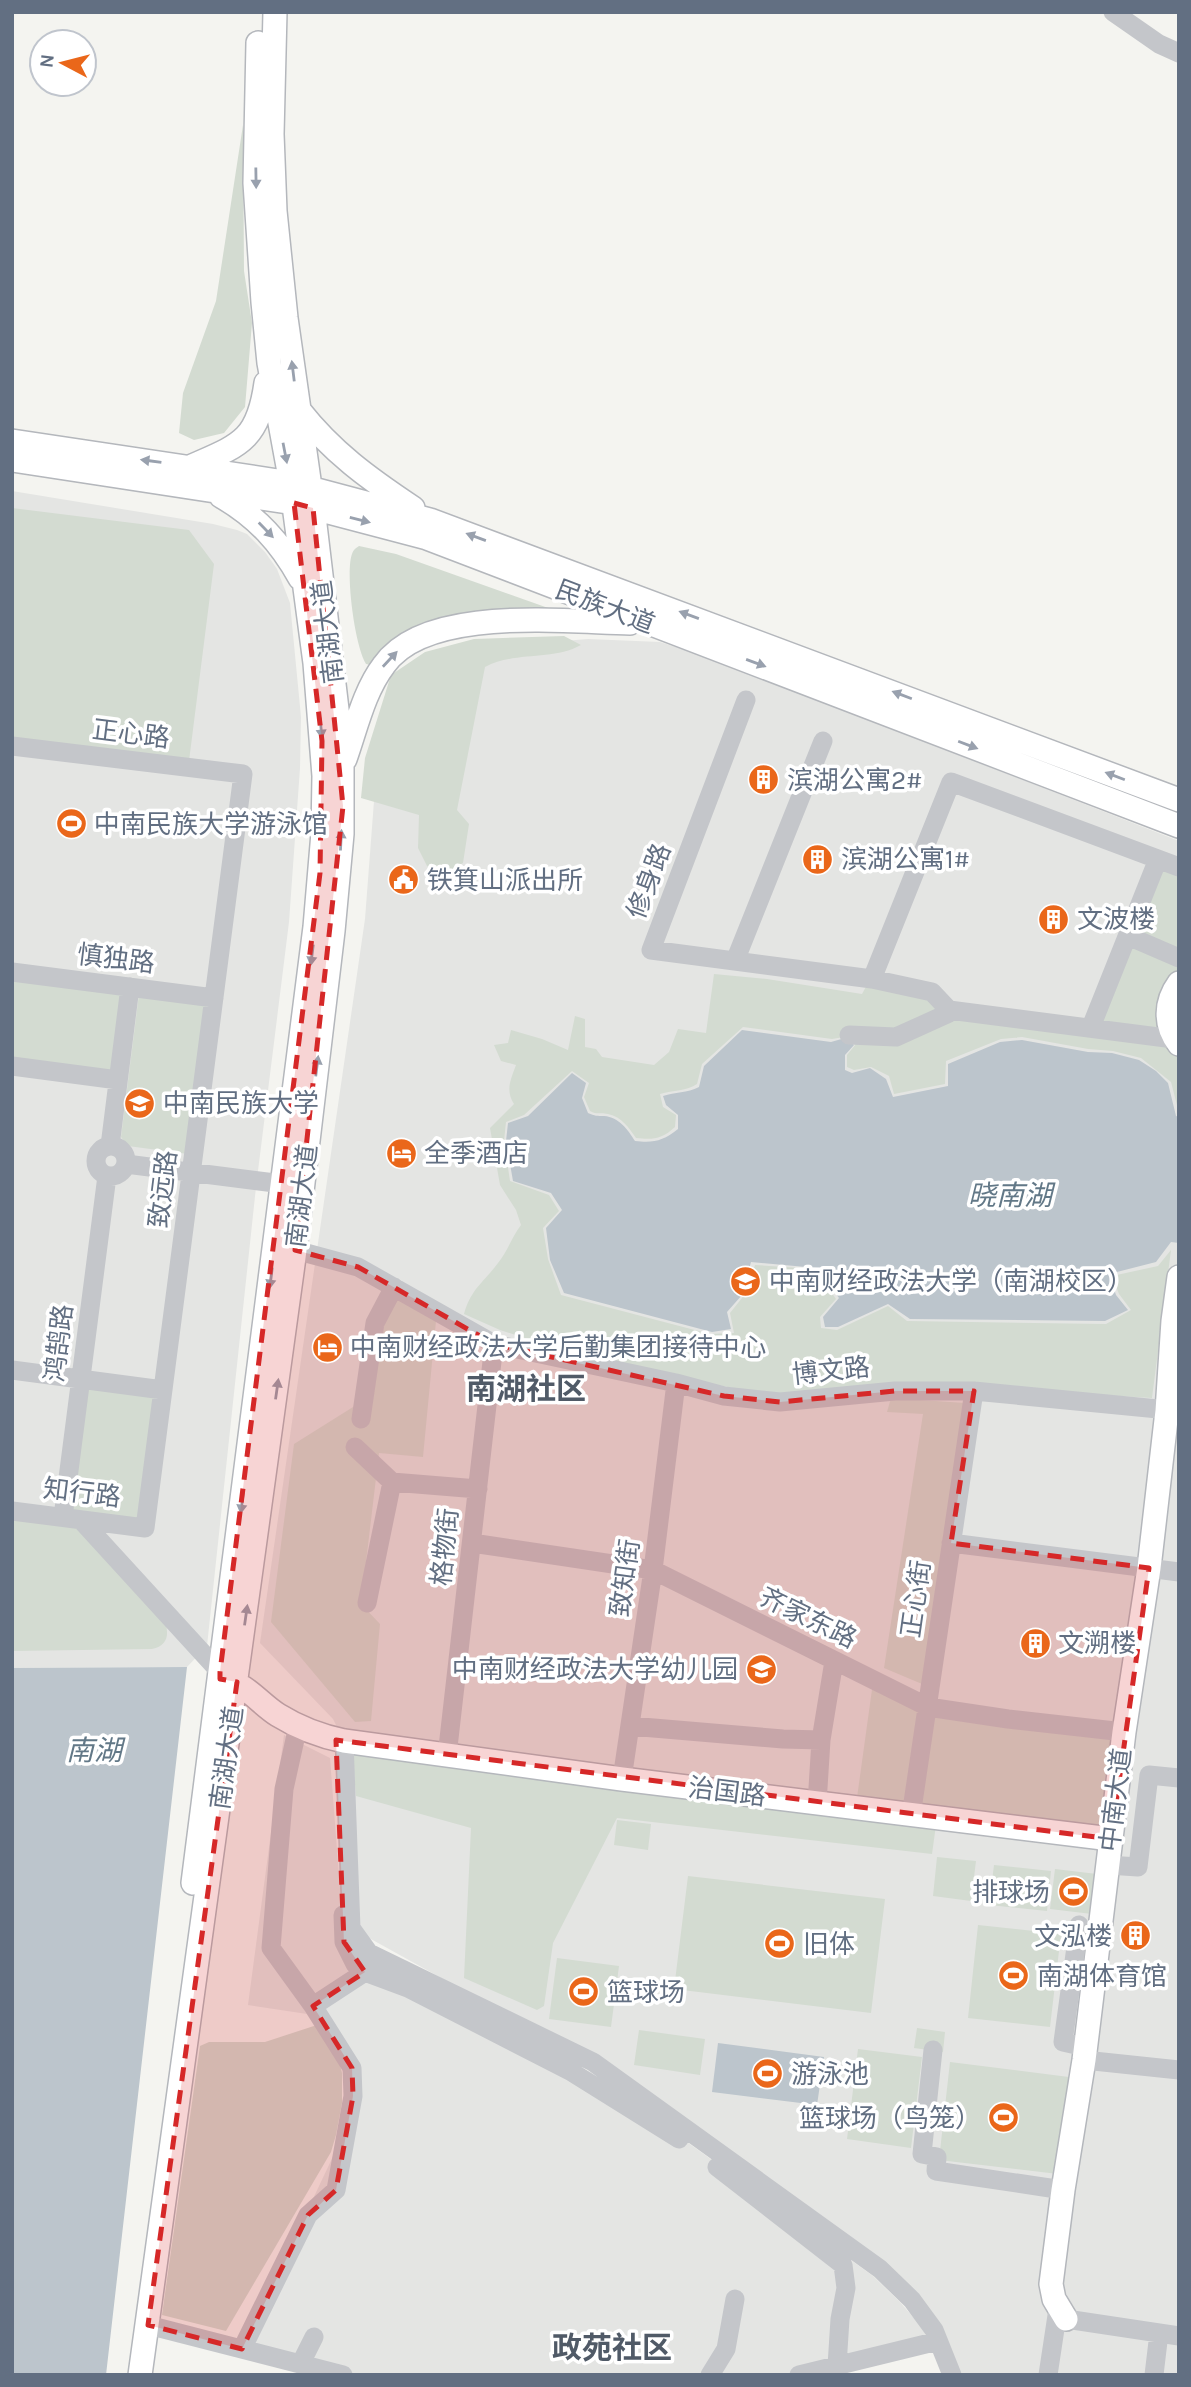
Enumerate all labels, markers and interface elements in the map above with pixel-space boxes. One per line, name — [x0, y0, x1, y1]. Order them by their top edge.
north arrow — [28, 28, 98, 98]
text: N — [35, 53, 59, 69]
one-way arrow — [250, 168, 261, 190]
one-way arrow — [287, 360, 298, 382]
one-way arrow — [279, 442, 290, 464]
one-way arrow — [140, 455, 162, 466]
one-way arrow — [349, 515, 371, 526]
one-way arrow — [258, 521, 274, 539]
one-way arrow — [465, 531, 486, 542]
street label: 民族大道 — [551, 574, 659, 640]
street label: 南湖大道 — [306, 578, 350, 686]
one-way arrow — [679, 610, 700, 621]
one-way arrow — [381, 651, 397, 668]
one-way arrow — [745, 658, 766, 669]
one-way arrow — [892, 690, 913, 701]
street label: 正心路 — [90, 714, 172, 754]
one-way arrow — [315, 717, 326, 739]
one-way arrow — [958, 739, 979, 750]
building icon: 滨湖公寓2# — [747, 763, 781, 797]
place label: 滨湖公寓2# — [787, 765, 922, 796]
one-way arrow — [1104, 770, 1125, 781]
sports icon: 中南民族大学游泳馆 — [54, 807, 88, 841]
place label: 中南民族大学游泳馆 — [94, 809, 328, 840]
one-way arrow — [336, 829, 347, 851]
street label: 修身路 — [621, 839, 677, 923]
building icon: 滨湖公寓1# — [801, 842, 835, 876]
place label: 滨湖公寓1# — [841, 844, 970, 875]
public building icon: 铁箕山派出所 — [387, 863, 421, 897]
place label: 铁箕山派出所 — [427, 865, 583, 896]
building icon: 文波楼 — [1037, 902, 1071, 936]
place label: 文波楼 — [1077, 904, 1155, 935]
street label: 慎独路 — [75, 939, 157, 979]
one-way arrow — [306, 944, 317, 966]
one-way arrow — [312, 1055, 323, 1077]
school or university icon: 中南民族大学 — [123, 1086, 157, 1120]
place label: 中南民族大学 — [163, 1088, 319, 1119]
hotel icon: 全季酒店 — [384, 1136, 418, 1170]
place label: 全季酒店 — [424, 1138, 528, 1169]
street label: 南湖大道 — [280, 1142, 324, 1250]
street label: 致远路 — [143, 1148, 183, 1230]
water label: 晓南湖 — [968, 1179, 1056, 1212]
school or university icon: 中南财经政法大学（南湖校区） — [729, 1264, 763, 1298]
place label: 中南财经政法大学（南湖校区） — [769, 1266, 1133, 1297]
one-way arrow — [265, 1267, 276, 1289]
street label: 鸿鹄路 — [39, 1302, 79, 1384]
hotel icon: 中南财经政法大学后勤集团接待中心 — [310, 1330, 344, 1364]
place label: 中南财经政法大学后勤集团接待中心 — [350, 1332, 766, 1363]
street label: 博文路 — [791, 1352, 871, 1390]
district label: 南湖社区 — [466, 1371, 586, 1407]
one-way arrow — [271, 1378, 282, 1400]
street label: 知行路 — [41, 1473, 123, 1513]
one-way arrow — [236, 1492, 247, 1514]
street label: 格物街 — [426, 1507, 464, 1587]
street label: 致知街 — [604, 1537, 646, 1619]
street label: 正心街 — [895, 1558, 937, 1640]
street label: 齐家东路 — [754, 1581, 862, 1655]
one-way arrow — [241, 1603, 252, 1625]
building icon: 文溯楼 — [1018, 1626, 1052, 1660]
place label: 文溯楼 — [1058, 1628, 1136, 1659]
school or university icon: 中南财经政法大学幼儿园 — [744, 1652, 778, 1686]
place label: 中南财经政法大学幼儿园 — [452, 1654, 738, 1685]
street label: 南湖大道 — [204, 1704, 250, 1812]
water label: 南湖 — [66, 1734, 126, 1767]
street label: 中南大道 — [1094, 1746, 1138, 1854]
street label: 治国路 — [686, 1772, 768, 1812]
sports icon: 排球场 — [1056, 1875, 1090, 1909]
place label: 排球场 — [972, 1877, 1050, 1908]
building icon: 文泓楼 — [1118, 1919, 1152, 1953]
place label: 文泓楼 — [1034, 1921, 1112, 1952]
sports icon: 旧体 — [763, 1927, 797, 1961]
place label: 旧体 — [803, 1929, 855, 1960]
sports icon: 南湖体育馆 — [997, 1959, 1031, 1993]
place label: 南湖体育馆 — [1037, 1961, 1167, 1992]
sports icon: 篮球场 — [567, 1975, 601, 2009]
place label: 篮球场 — [607, 1977, 685, 2008]
sports icon: 游泳池 — [751, 2057, 785, 2091]
place label: 游泳池 — [791, 2059, 869, 2090]
sports icon: 篮球场（鸟笼） — [987, 2101, 1021, 2135]
place label: 篮球场（鸟笼） — [799, 2103, 981, 2134]
district label: 政苑社区 — [552, 2330, 672, 2366]

